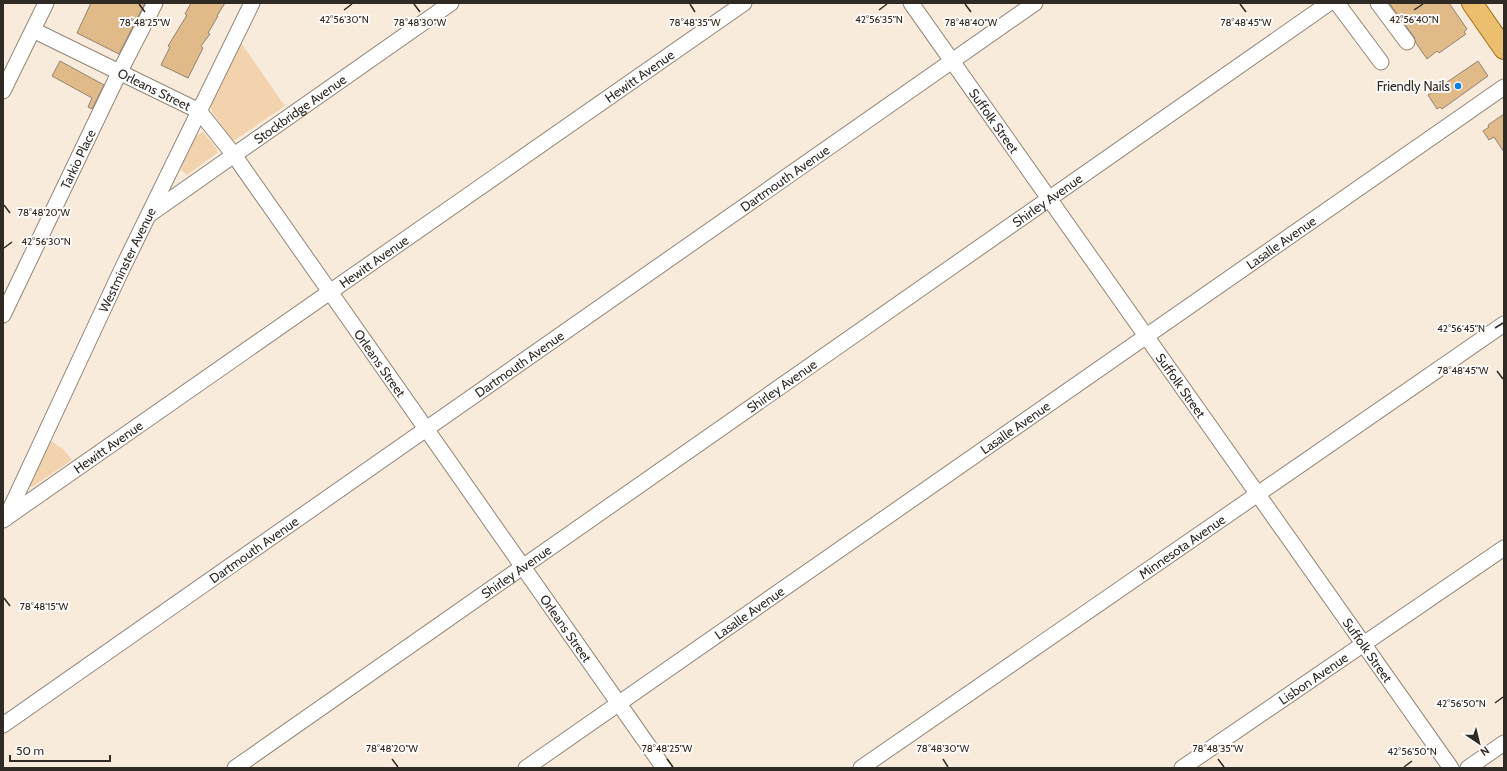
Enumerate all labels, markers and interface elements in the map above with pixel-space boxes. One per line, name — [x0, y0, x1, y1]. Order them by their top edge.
text: 42°56'30"N — [319, 13, 369, 26]
text: 42°56'35"N — [855, 13, 903, 26]
text: 42°56'40"N — [1389, 13, 1439, 26]
text: 78°48'25"W — [120, 16, 171, 29]
text: 78°48'30"W — [394, 16, 447, 29]
text: 78°48'35"W — [670, 16, 721, 29]
text: 78°48'40"W — [945, 16, 998, 29]
text: 78°48'45"W — [1221, 16, 1272, 29]
street label: Hewitt Avenue — [602, 46, 677, 106]
street label: Orleans Street — [115, 65, 194, 114]
street label: Stockbridge Avenue — [251, 71, 349, 147]
place label: Friendly Nails — [1377, 78, 1451, 94]
marker: Friendly Nails — [1453, 81, 1463, 91]
street label: Suffolk Street — [966, 85, 1023, 157]
street label: Tarkio Place — [57, 126, 99, 191]
street label: Dartmouth Avenue — [737, 141, 833, 215]
street label: Shirley Avenue — [1009, 170, 1086, 230]
street label: Westminster Avenue — [95, 205, 159, 315]
text: 78°48'20"W — [18, 206, 71, 219]
street label: Lasalle Avenue — [1243, 212, 1319, 272]
street label: Hewitt Avenue — [336, 231, 412, 291]
text: 42°56'30"N — [21, 235, 71, 248]
text: 42°56'45"N — [1437, 322, 1485, 335]
street label: Orleans Street — [351, 326, 409, 400]
street label: Dartmouth Avenue — [472, 327, 567, 401]
street label: Suffolk Street — [1153, 350, 1209, 421]
street label: Shirley Avenue — [744, 356, 820, 416]
text: 78°48'45"W — [1438, 364, 1489, 377]
street label: Lasalle Avenue — [977, 397, 1053, 457]
street label: Hewitt Avenue — [70, 417, 146, 476]
street label: Minnesota Avenue — [1136, 511, 1229, 582]
street label: Dartmouth Avenue — [206, 513, 302, 586]
street label: Shirley Avenue — [478, 541, 554, 601]
street label: Lasalle Avenue — [711, 583, 787, 642]
street label: Orleans Street — [537, 591, 596, 666]
text: 78°48'15"W — [20, 600, 69, 613]
street label: Suffolk Street — [1339, 615, 1396, 686]
street label: Lisbon Avenue — [1276, 649, 1351, 708]
text: 42°56'50"N — [1436, 697, 1486, 710]
north arrow — [1459, 723, 1499, 763]
scale bar — [10, 737, 110, 763]
text: 78°48'20"W — [366, 742, 419, 755]
text: 78°48'25"W — [642, 742, 693, 755]
text: 78°48'30"W — [917, 742, 970, 755]
text: 78°48'35"W — [1193, 742, 1244, 755]
text: 50 m — [16, 743, 44, 758]
text: N — [1478, 743, 1492, 759]
text: 42°56'50"N — [1387, 745, 1437, 758]

